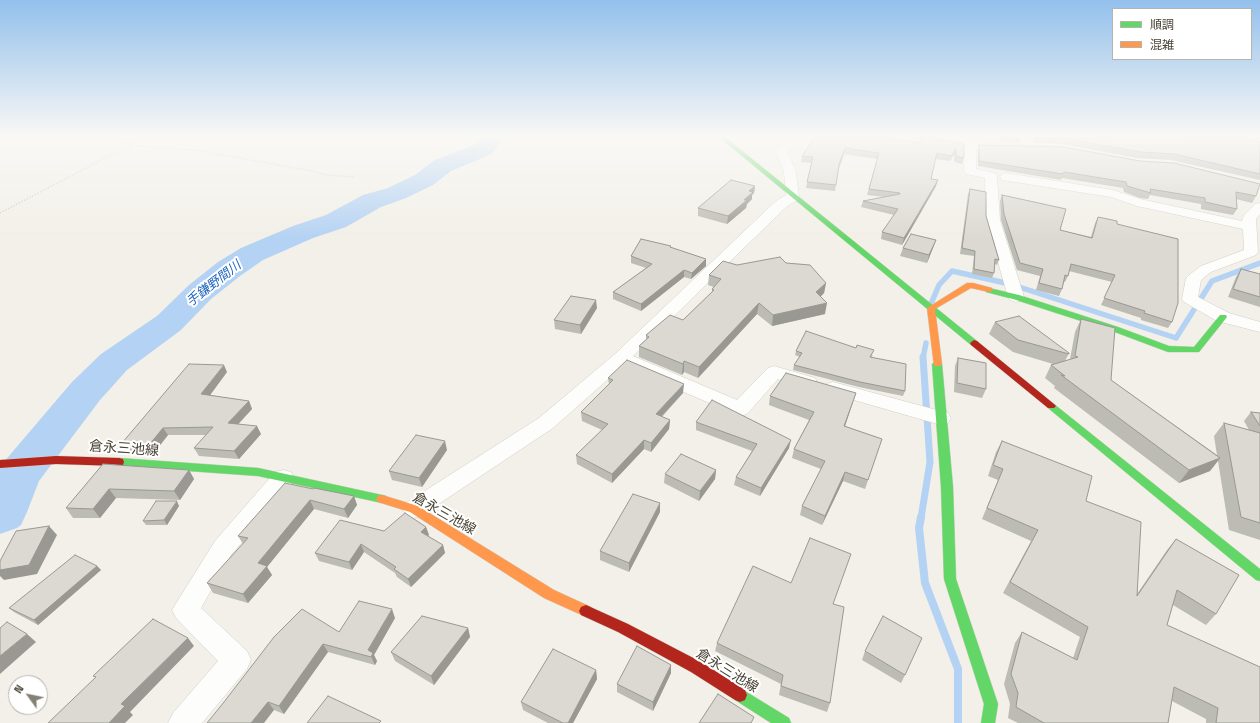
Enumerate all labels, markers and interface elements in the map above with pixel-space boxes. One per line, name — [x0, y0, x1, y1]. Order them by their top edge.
legend — [1112, 8, 1252, 60]
text: 順調 — [1150, 17, 1174, 33]
text: 混雑 — [1150, 37, 1174, 53]
water label: 手鎌野間川 — [184, 258, 244, 310]
street label: 倉永三池線 — [88, 438, 160, 460]
street label: 倉永三池線 — [409, 489, 479, 539]
street label: 倉永三池線 — [693, 645, 761, 697]
north arrow — [8, 675, 48, 715]
text: N — [11, 682, 27, 696]

